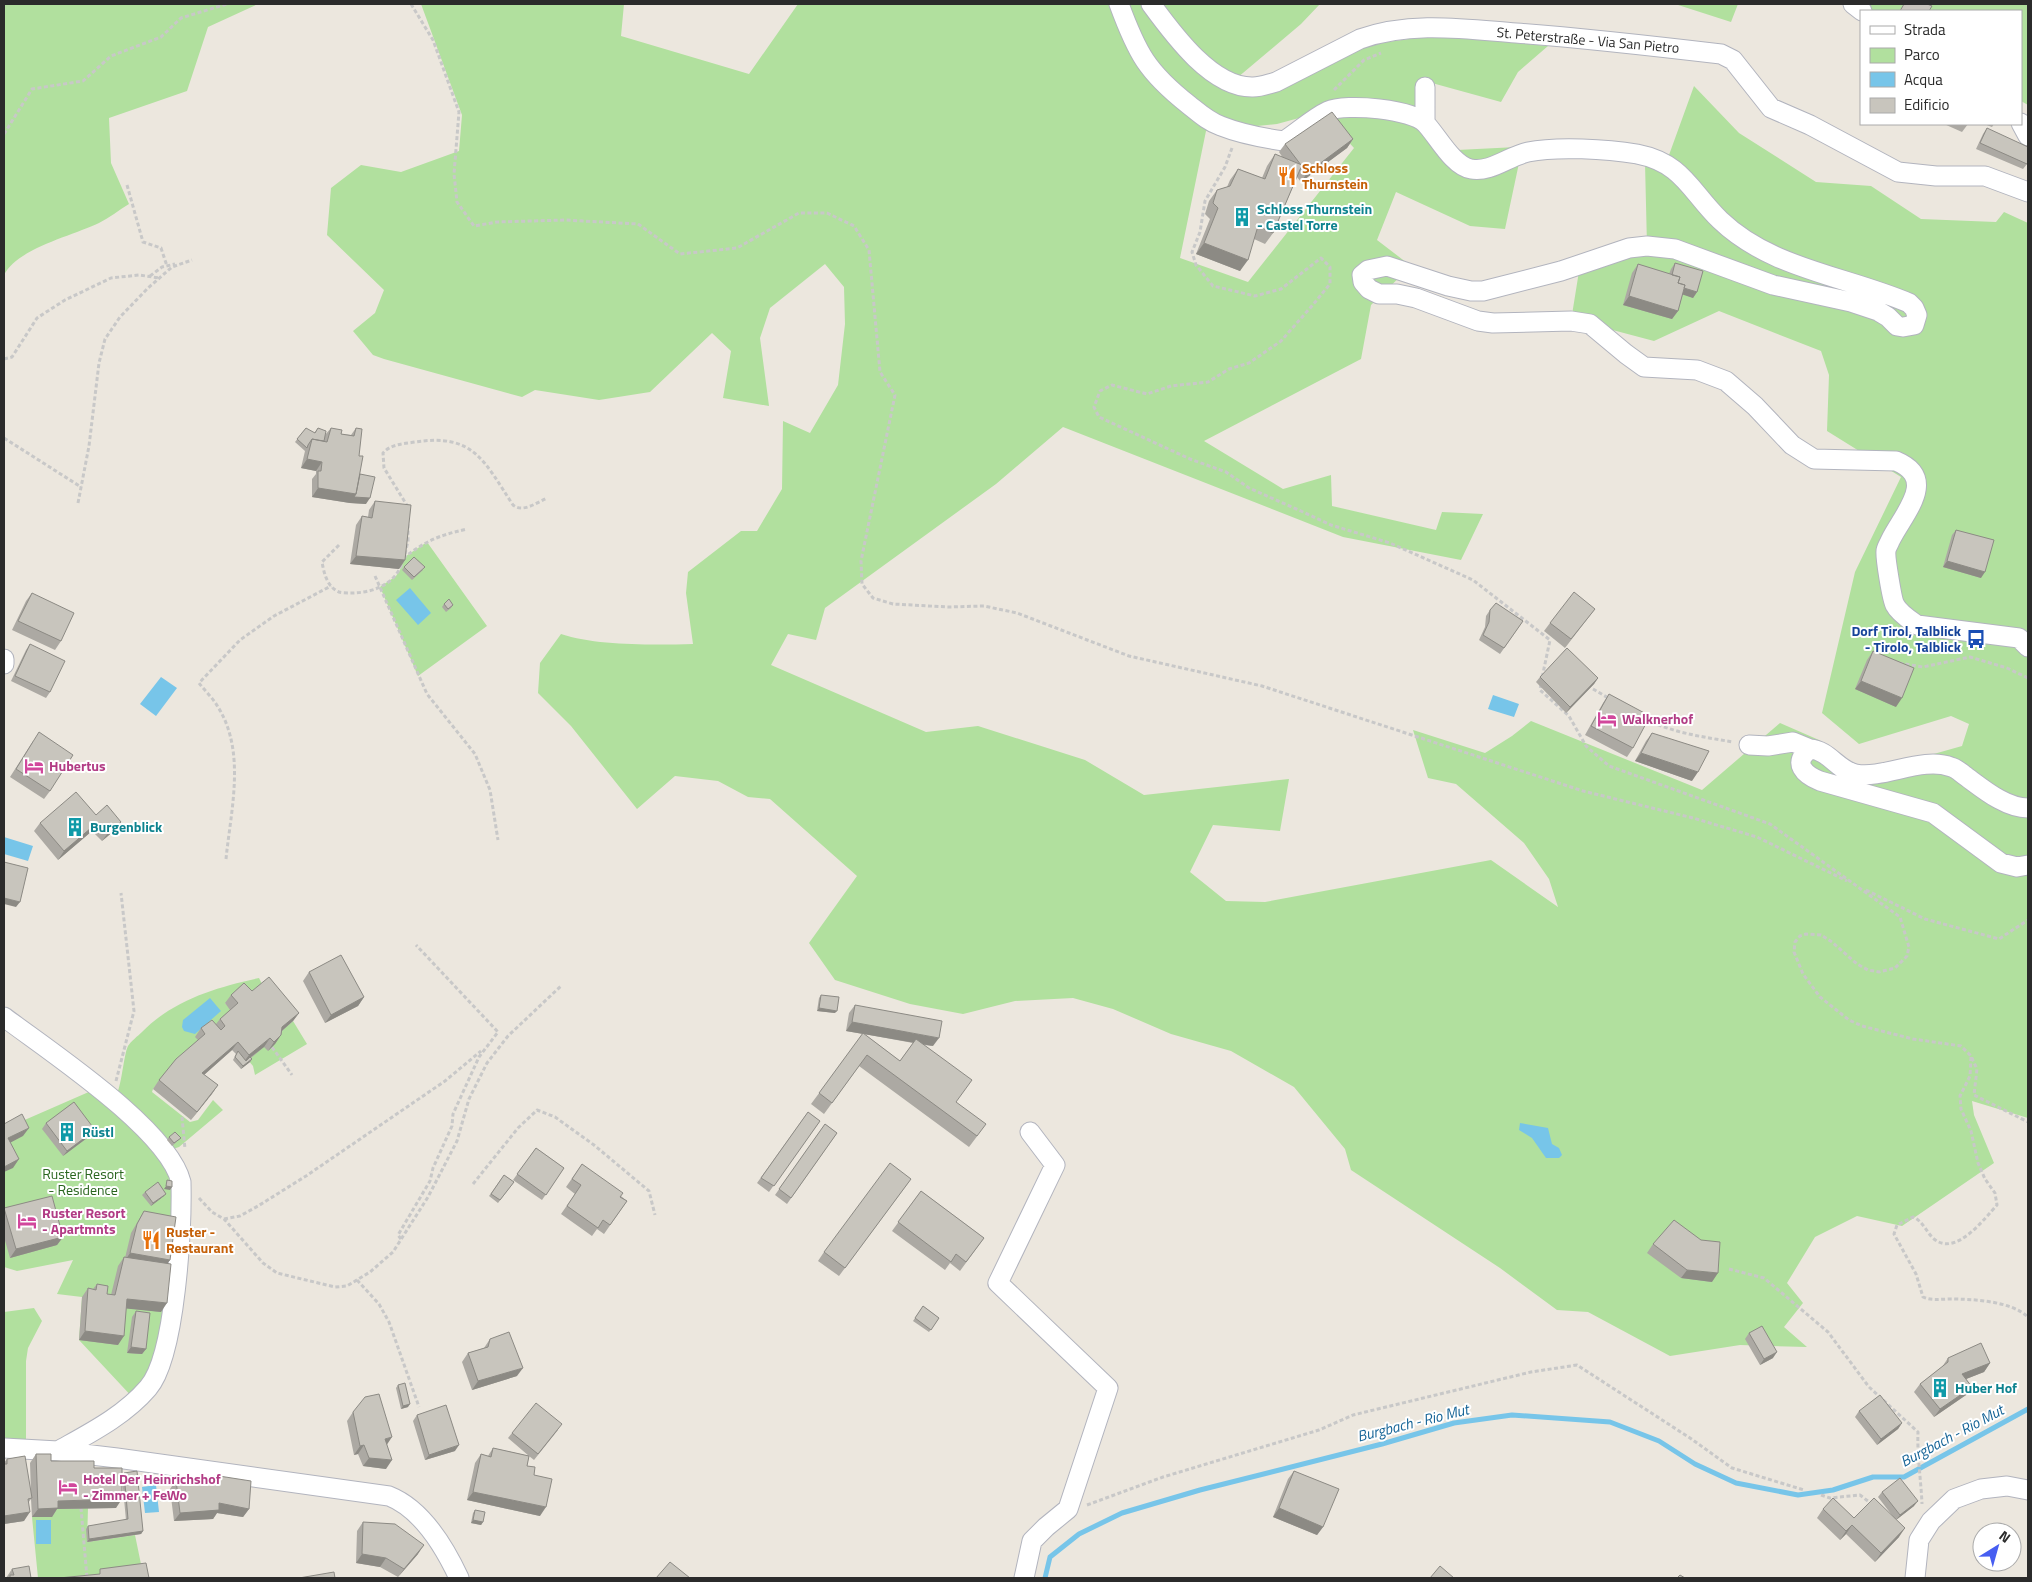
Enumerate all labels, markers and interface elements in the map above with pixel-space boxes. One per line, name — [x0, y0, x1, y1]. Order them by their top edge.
legend — [1860, 10, 2022, 125]
text: Strada — [1904, 18, 1946, 41]
street label: St. Peterstraße - Via San Pietro — [1496, 21, 1680, 58]
text: Parco — [1904, 43, 1940, 66]
text: Acqua — [1904, 68, 1943, 91]
text: Edificio — [1904, 93, 1949, 116]
place label: Schloss Thurnstein — [1302, 157, 1368, 194]
restaurant icon: Schloss Thurnstein — [1276, 165, 1298, 187]
place label: Schloss Thurnstein - Castel Torre — [1257, 198, 1372, 235]
building icon: Schloss Thurnstein - Castel Torre — [1231, 206, 1253, 228]
place label: Dorf Tirol, Talblick - Tirolo, Talblick — [1851, 620, 1962, 657]
bus stop icon: Dorf Tirol, Talblick - Tirolo, Talblick — [1965, 628, 1987, 650]
hotel icon: Walknerhof — [1596, 708, 1618, 730]
place label: Walknerhof — [1622, 708, 1693, 729]
hotel icon: Hubertus — [23, 755, 45, 777]
place label: Hubertus — [49, 755, 106, 776]
building icon: Burgenblick — [64, 816, 86, 838]
place label: Burgenblick — [90, 816, 163, 837]
building icon: Rüstl — [56, 1121, 78, 1143]
place label: Rüstl — [82, 1121, 114, 1142]
park label: Ruster Resort - Residence — [42, 1163, 124, 1200]
place label: Ruster Resort - Apartmnts — [42, 1202, 126, 1239]
hotel icon: Ruster Resort - Apartmnts — [16, 1210, 38, 1232]
place label: Ruster - Restaurant — [166, 1221, 234, 1258]
restaurant icon: Ruster - Restaurant — [140, 1229, 162, 1251]
building icon: Huber Hof — [1929, 1377, 1951, 1399]
place label: Huber Hof — [1955, 1377, 2017, 1398]
water label: Burgbach - Rio Mut — [1355, 1397, 1473, 1447]
water label: Burgbach - Rio Mut — [1896, 1398, 2010, 1473]
place label: Hotel Der Heinrichshof - Zimmer + FeWo — [83, 1468, 221, 1505]
hotel icon: Hotel Der Heinrichshof - Zimmer + FeWo — [57, 1476, 79, 1498]
north arrow — [1972, 1522, 2022, 1572]
text: N — [1995, 1525, 2015, 1548]

